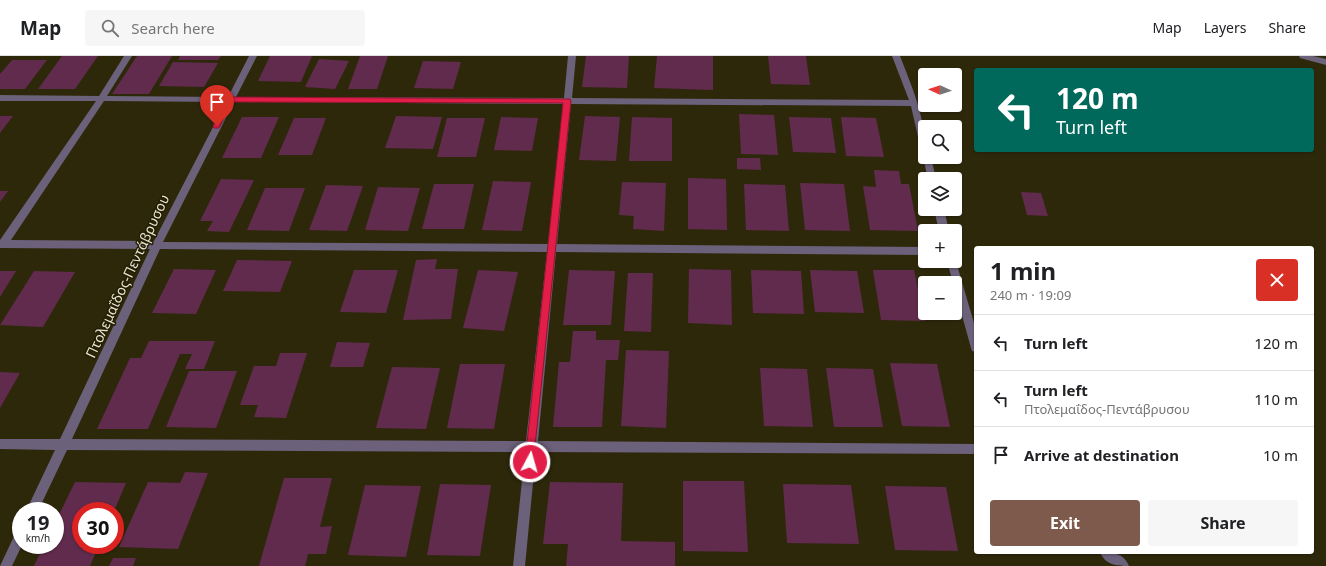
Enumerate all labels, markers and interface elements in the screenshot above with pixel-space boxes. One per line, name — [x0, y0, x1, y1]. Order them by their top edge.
search box — [85, 10, 365, 46]
text: Map — [20, 15, 61, 41]
icon: search — [99, 17, 121, 39]
text: Search here — [131, 18, 215, 38]
text: Map — [1153, 18, 1182, 37]
text: Layers — [1204, 18, 1246, 37]
text: Share — [1268, 18, 1306, 37]
north arrow — [918, 68, 962, 112]
map controls — [918, 68, 962, 320]
text: 120 m — [1056, 79, 1139, 117]
icon: left — [990, 84, 1042, 136]
pin — [200, 85, 234, 126]
icon: arrive — [206, 91, 228, 113]
text: Turn left — [1056, 115, 1127, 139]
button: search — [918, 120, 962, 164]
button: layers — [918, 172, 962, 216]
street label: Πτολεμαΐδος-Πεντάβρυσου — [81, 191, 173, 361]
button: + — [918, 224, 962, 268]
text: 1 min — [990, 254, 1056, 287]
button: close — [1256, 259, 1298, 301]
button: − — [918, 276, 962, 320]
text: 240 m · 19:09 — [990, 286, 1071, 304]
icon: left — [990, 332, 1012, 354]
text: Turn left — [1024, 333, 1088, 353]
text: 120 m — [1254, 333, 1298, 353]
text: Turn left — [1024, 380, 1088, 400]
icon: left — [990, 388, 1012, 410]
text: 110 m — [1254, 389, 1298, 409]
text: Πτολεμαΐδος-Πεντάβρυσου — [1024, 400, 1190, 418]
position arrow — [509, 441, 551, 483]
icon: arrive — [990, 444, 1012, 466]
text: Arrive at destination — [1024, 445, 1179, 465]
text: 10 m — [1263, 445, 1298, 465]
button: Exit — [990, 500, 1140, 546]
button: Share — [1148, 500, 1298, 546]
speed limit sign: 30 — [72, 502, 124, 554]
text: 19 — [27, 509, 49, 536]
text: km/h — [26, 531, 50, 545]

